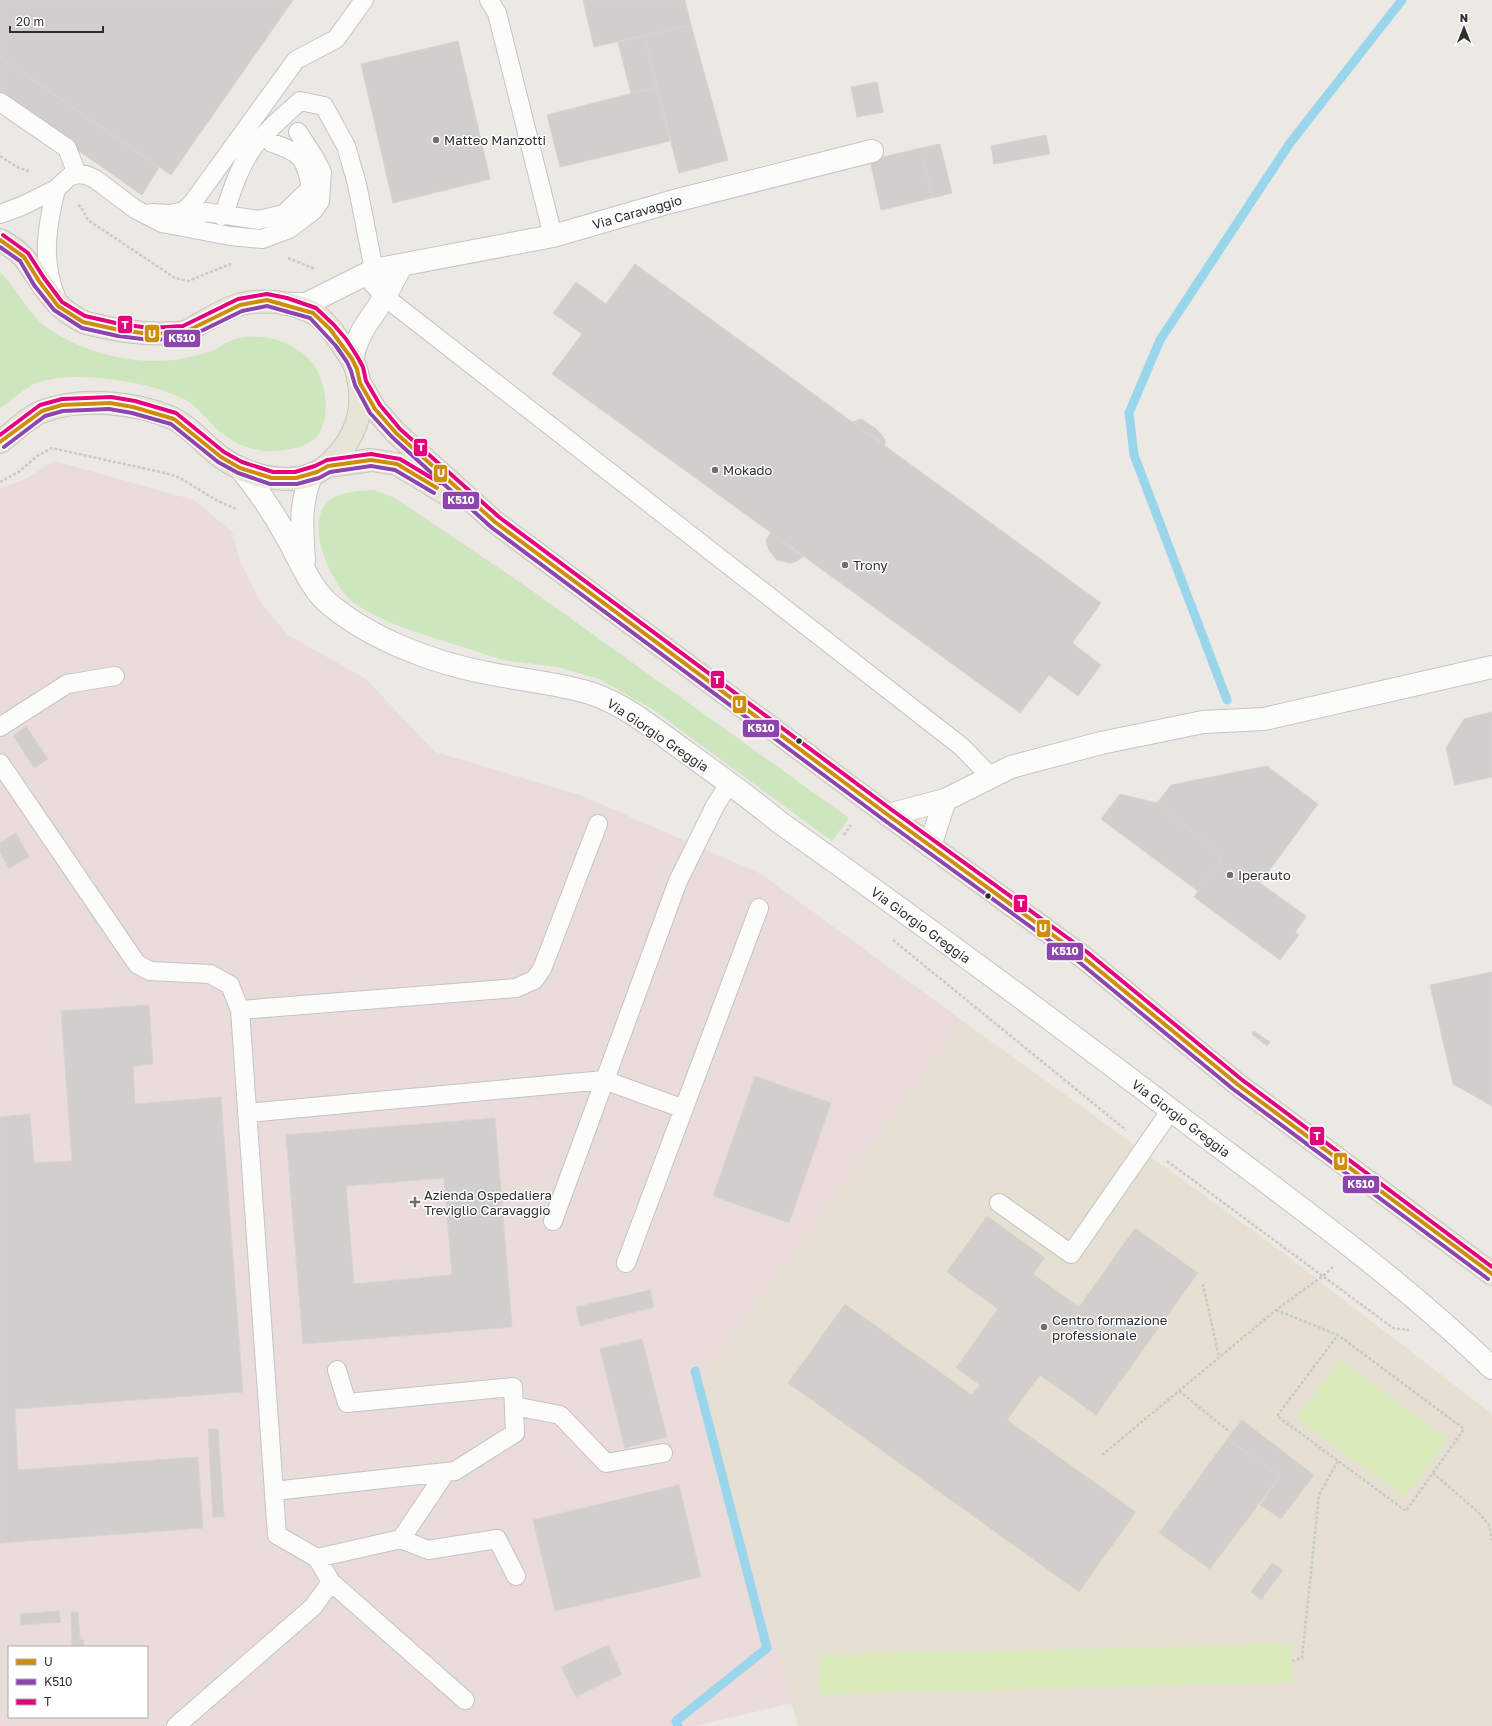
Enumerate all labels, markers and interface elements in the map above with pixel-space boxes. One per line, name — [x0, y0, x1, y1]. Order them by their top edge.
scale bar — [10, 8, 103, 34]
north arrow — [1444, 8, 1484, 48]
text: N — [1460, 11, 1468, 24]
text: 20 m — [16, 14, 44, 29]
place label: Matteo Manzotti — [444, 132, 546, 148]
marker: Matteo Manzotti — [431, 135, 441, 145]
street label: Via Caravaggio — [590, 192, 684, 232]
line badge: T — [117, 315, 133, 334]
text: T — [121, 318, 129, 331]
line badge: U — [144, 324, 160, 343]
text: U — [148, 327, 156, 340]
line badge: K510 — [163, 329, 201, 348]
text: K510 — [168, 331, 196, 344]
line badge: T — [413, 438, 428, 457]
text: T — [417, 440, 425, 453]
place label: Mokado — [723, 462, 773, 478]
line badge: U — [433, 464, 448, 483]
marker: Mokado — [710, 465, 720, 475]
text: U — [437, 466, 445, 479]
line badge: K510 — [442, 491, 480, 510]
text: K510 — [447, 493, 475, 506]
place label: Trony — [853, 557, 888, 573]
marker: Trony — [840, 560, 850, 570]
line badge: T — [710, 670, 725, 689]
text: T — [713, 673, 721, 686]
street label: Via Giorgio Greggia — [604, 695, 712, 775]
line badge: U — [732, 695, 747, 714]
text: U — [735, 697, 743, 710]
line badge: K510 — [742, 719, 780, 738]
text: K510 — [747, 721, 775, 734]
unlabelled marker — [794, 736, 804, 746]
place label: Iperauto — [1238, 867, 1291, 883]
marker: Iperauto — [1225, 870, 1235, 880]
street label: Via Giorgio Greggia — [868, 884, 974, 966]
unlabelled marker — [983, 891, 993, 901]
line badge: T — [1013, 894, 1028, 913]
text: T — [1017, 896, 1025, 909]
line badge: U — [1036, 919, 1051, 938]
text: U — [1039, 921, 1047, 934]
line badge: K510 — [1046, 942, 1084, 961]
text: K510 — [1051, 944, 1079, 957]
street label: Via Giorgio Greggia — [1129, 1076, 1233, 1160]
line badge: T — [1309, 1126, 1325, 1146]
text: T — [1313, 1129, 1321, 1142]
line badge: U — [1333, 1152, 1348, 1171]
text: U — [1337, 1154, 1345, 1167]
line badge: K510 — [1342, 1175, 1380, 1194]
text: K510 — [1347, 1177, 1375, 1190]
place label: Azienda Ospedaliera Treviglio Caravaggio — [424, 1187, 552, 1218]
marker: Azienda Ospedaliera Treviglio Caravaggio — [409, 1196, 421, 1208]
place label: Centro formazione professionale — [1052, 1312, 1167, 1343]
marker: Centro formazione professionale — [1039, 1322, 1049, 1332]
legend — [8, 1646, 148, 1718]
text: U — [44, 1654, 53, 1669]
text: K510 — [44, 1674, 73, 1689]
text: T — [44, 1694, 52, 1709]

